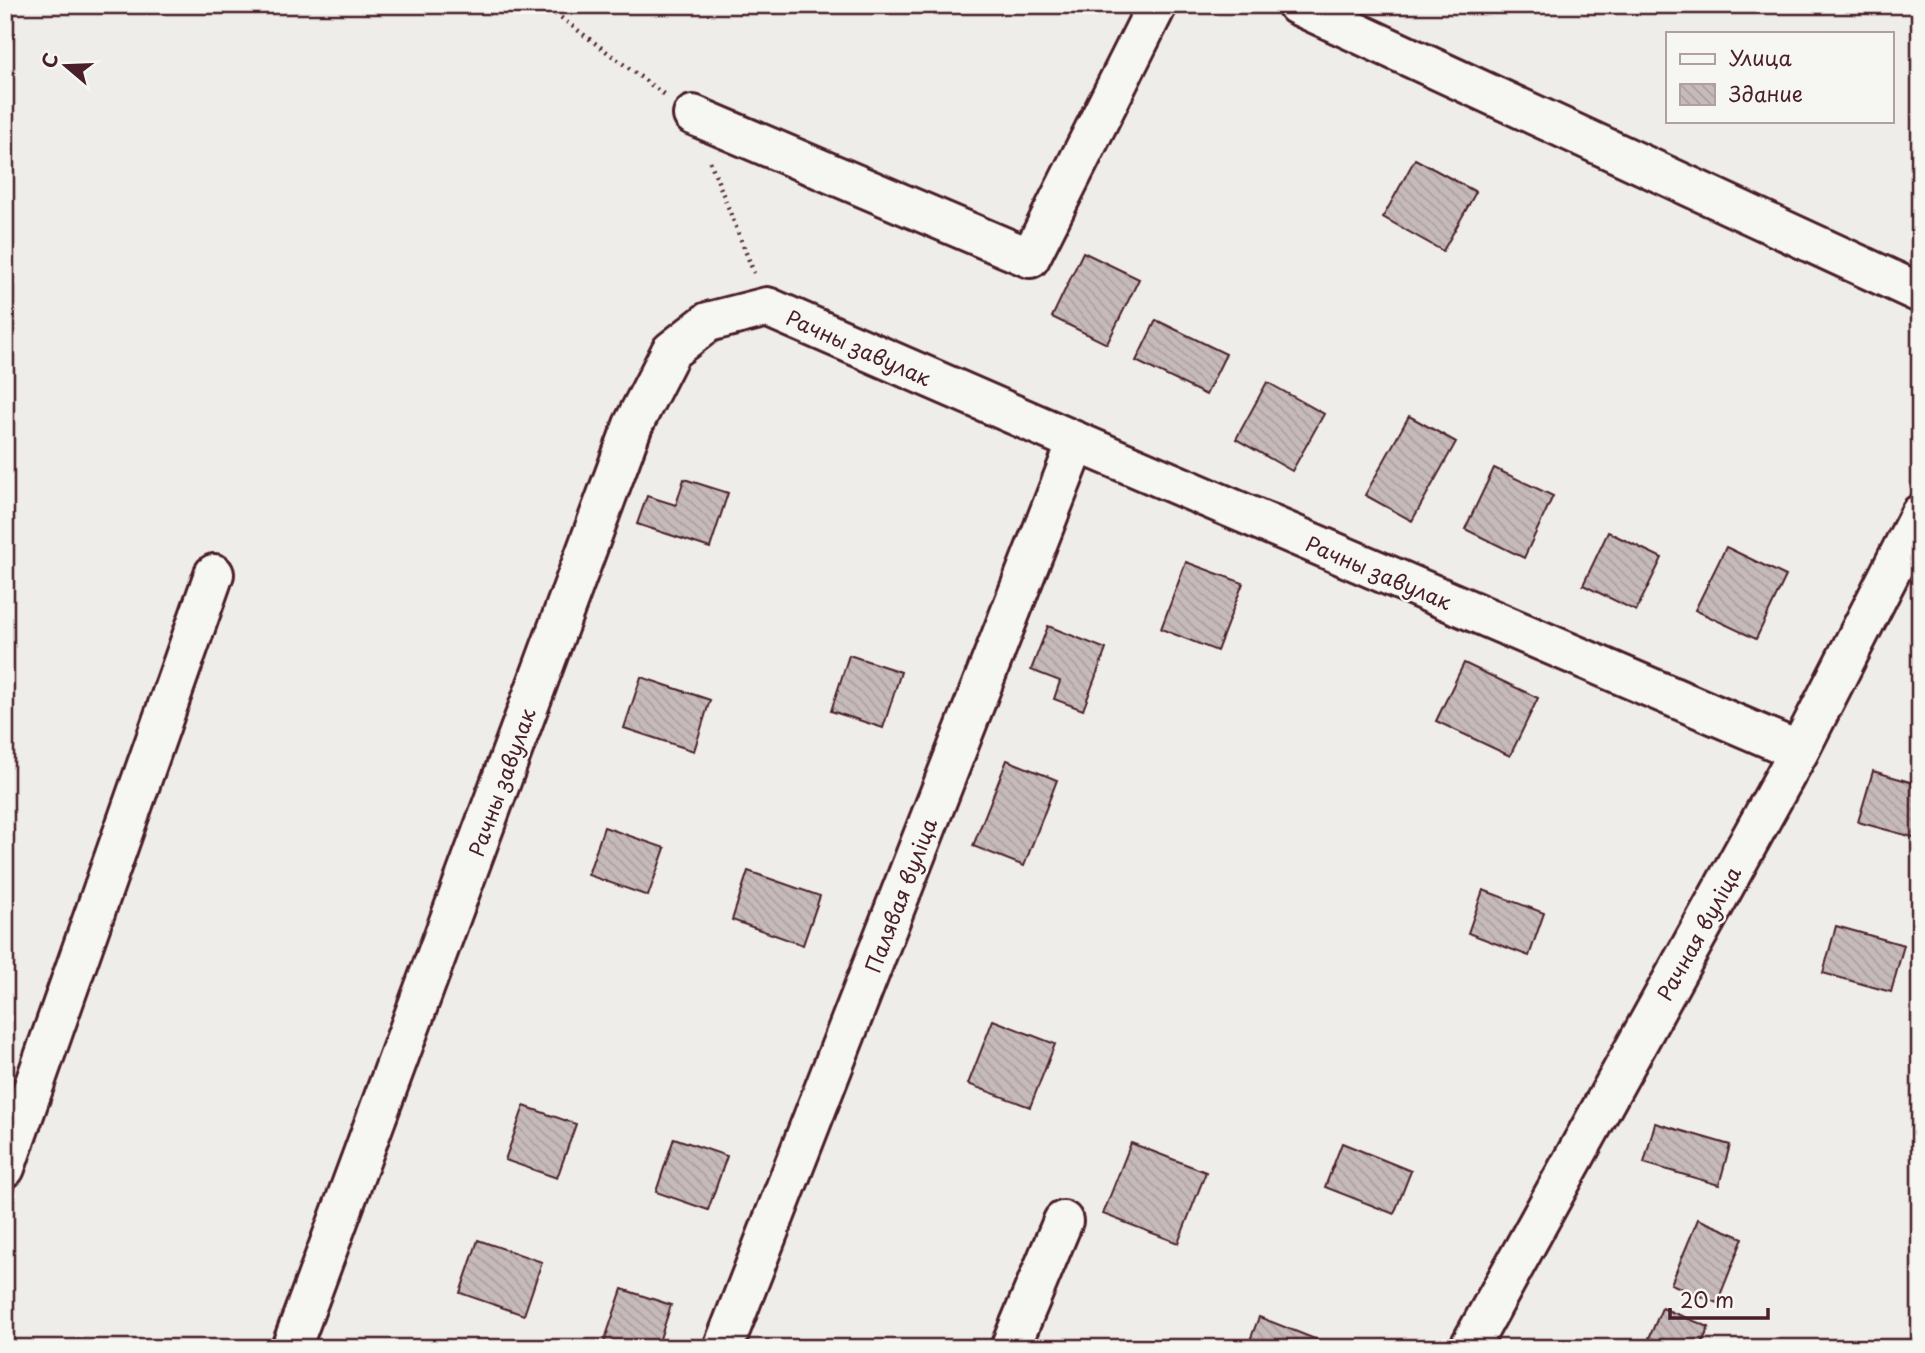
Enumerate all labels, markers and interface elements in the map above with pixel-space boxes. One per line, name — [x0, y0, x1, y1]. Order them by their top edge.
north arrow — [32, 32, 102, 102]
legend — [1666, 32, 1894, 122]
text: Улица — [1729, 41, 1792, 73]
text: С — [33, 49, 65, 71]
text: Здание — [1729, 77, 1803, 109]
street label: Рачны завулак — [781, 301, 937, 394]
street label: Рачны завулак — [1301, 527, 1457, 617]
street label: Рачны завулак — [459, 703, 543, 861]
street label: Палявая вуліца — [856, 813, 944, 977]
street label: Рачная вуліца — [1648, 860, 1748, 1006]
scale bar — [1670, 1276, 1768, 1320]
text: 20 m — [1680, 1283, 1734, 1315]

